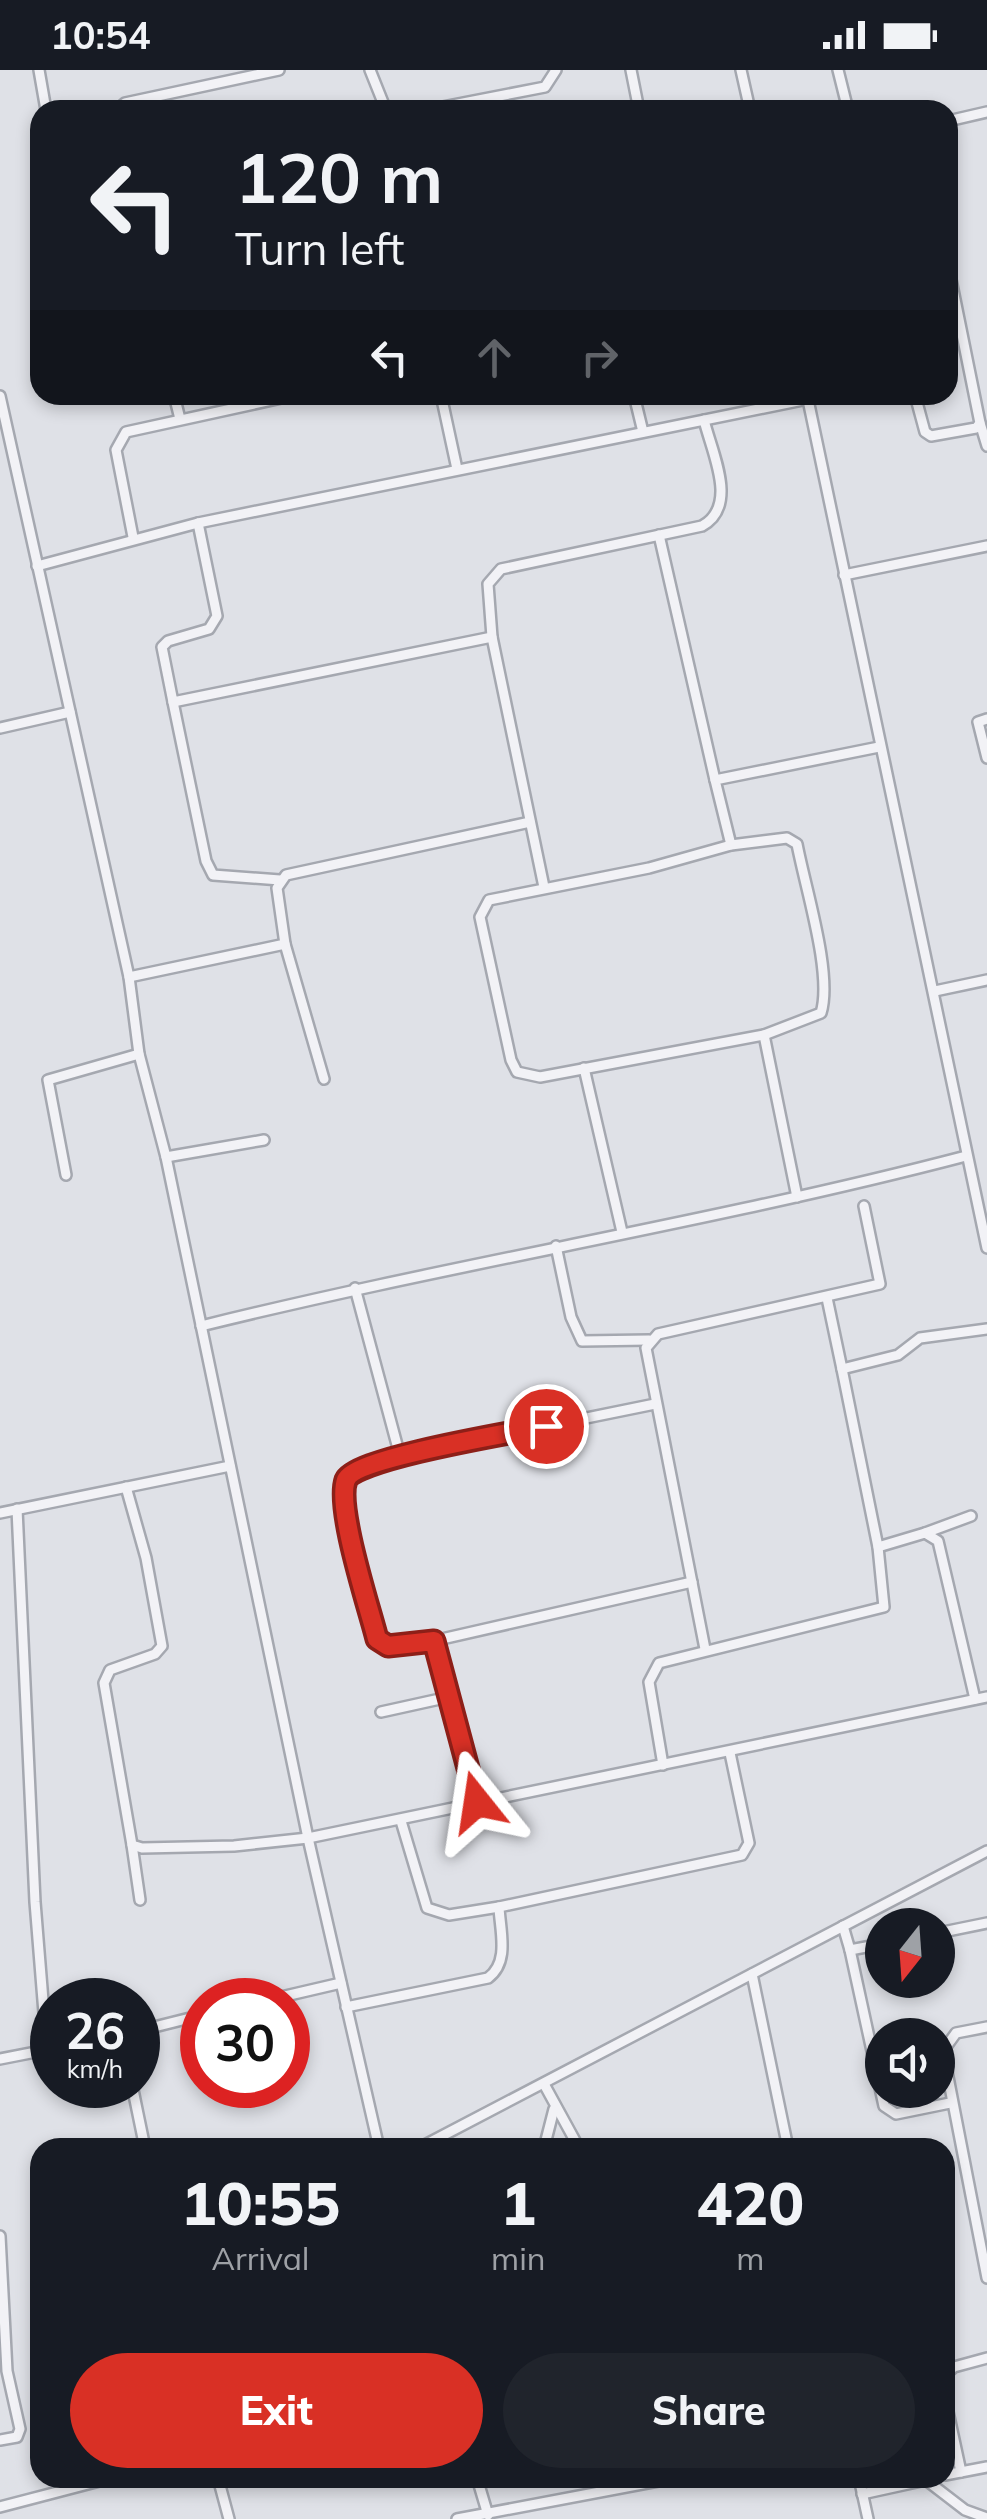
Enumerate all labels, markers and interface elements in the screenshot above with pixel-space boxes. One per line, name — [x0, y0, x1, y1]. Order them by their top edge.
text: 10:54 — [50, 11, 151, 59]
text: 120 m — [235, 133, 443, 221]
icon: left — [70, 140, 200, 270]
text: Turn left — [235, 220, 404, 276]
icon: left — [362, 330, 417, 385]
icon: ahead — [467, 330, 522, 385]
icon: right — [572, 330, 627, 385]
pin — [504, 1384, 589, 1469]
icon: arrive — [519, 1399, 574, 1454]
position arrow — [425, 1750, 529, 1854]
north arrow — [865, 1908, 955, 1998]
map controls — [865, 1908, 955, 2108]
speed limit sign: 30 — [180, 1978, 310, 2108]
text: 26 — [65, 1999, 125, 2062]
button: sound — [865, 2018, 955, 2108]
text: km/h — [67, 2053, 123, 2084]
text: 10:55 — [181, 2165, 340, 2240]
text: 1 — [500, 2165, 536, 2240]
text: 420 — [696, 2165, 804, 2240]
text: Arrival — [212, 2238, 309, 2278]
text: min — [491, 2238, 546, 2278]
text: m — [736, 2238, 764, 2278]
button: Exit — [70, 2353, 483, 2468]
button: Share — [503, 2353, 915, 2468]

